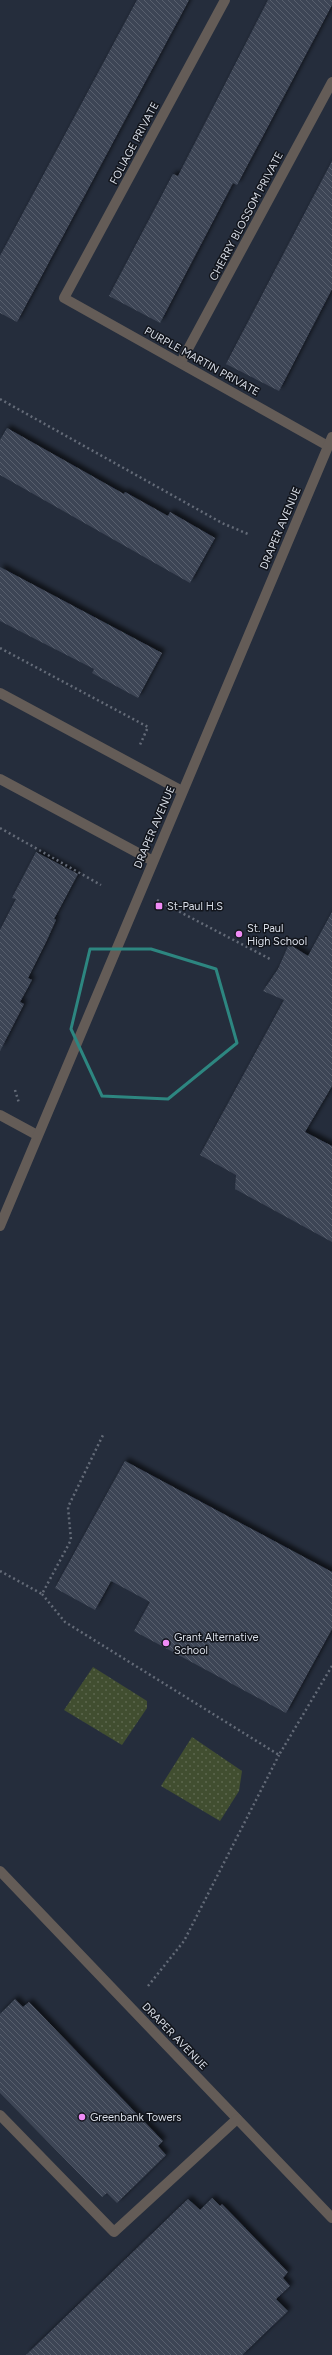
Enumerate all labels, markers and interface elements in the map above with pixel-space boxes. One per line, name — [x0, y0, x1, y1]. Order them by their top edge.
street label: FOLIAGE PRIVATE — [107, 100, 162, 187]
street label: CHERRY BLOSSOM PRIVATE — [207, 150, 286, 283]
street label: PURPLE MARTIN PRIVATE — [142, 324, 262, 399]
street label: DRAPER AVENUE — [257, 485, 304, 571]
street label: DRAPER AVENUE — [131, 784, 178, 870]
place label: St-Paul H.S — [167, 900, 223, 913]
marker: St-Paul H.S — [154, 901, 164, 911]
place label: St. Paul High School — [247, 922, 307, 948]
marker: St. Paul High School — [234, 929, 244, 939]
place label: Grant Alternative School — [174, 1631, 258, 1657]
marker: Grant Alternative School — [161, 1638, 171, 1648]
street label: DRAPER AVENUE — [139, 2000, 210, 2073]
place label: Greenbank Towers — [90, 2111, 181, 2124]
marker: Greenbank Towers — [77, 2112, 87, 2122]

